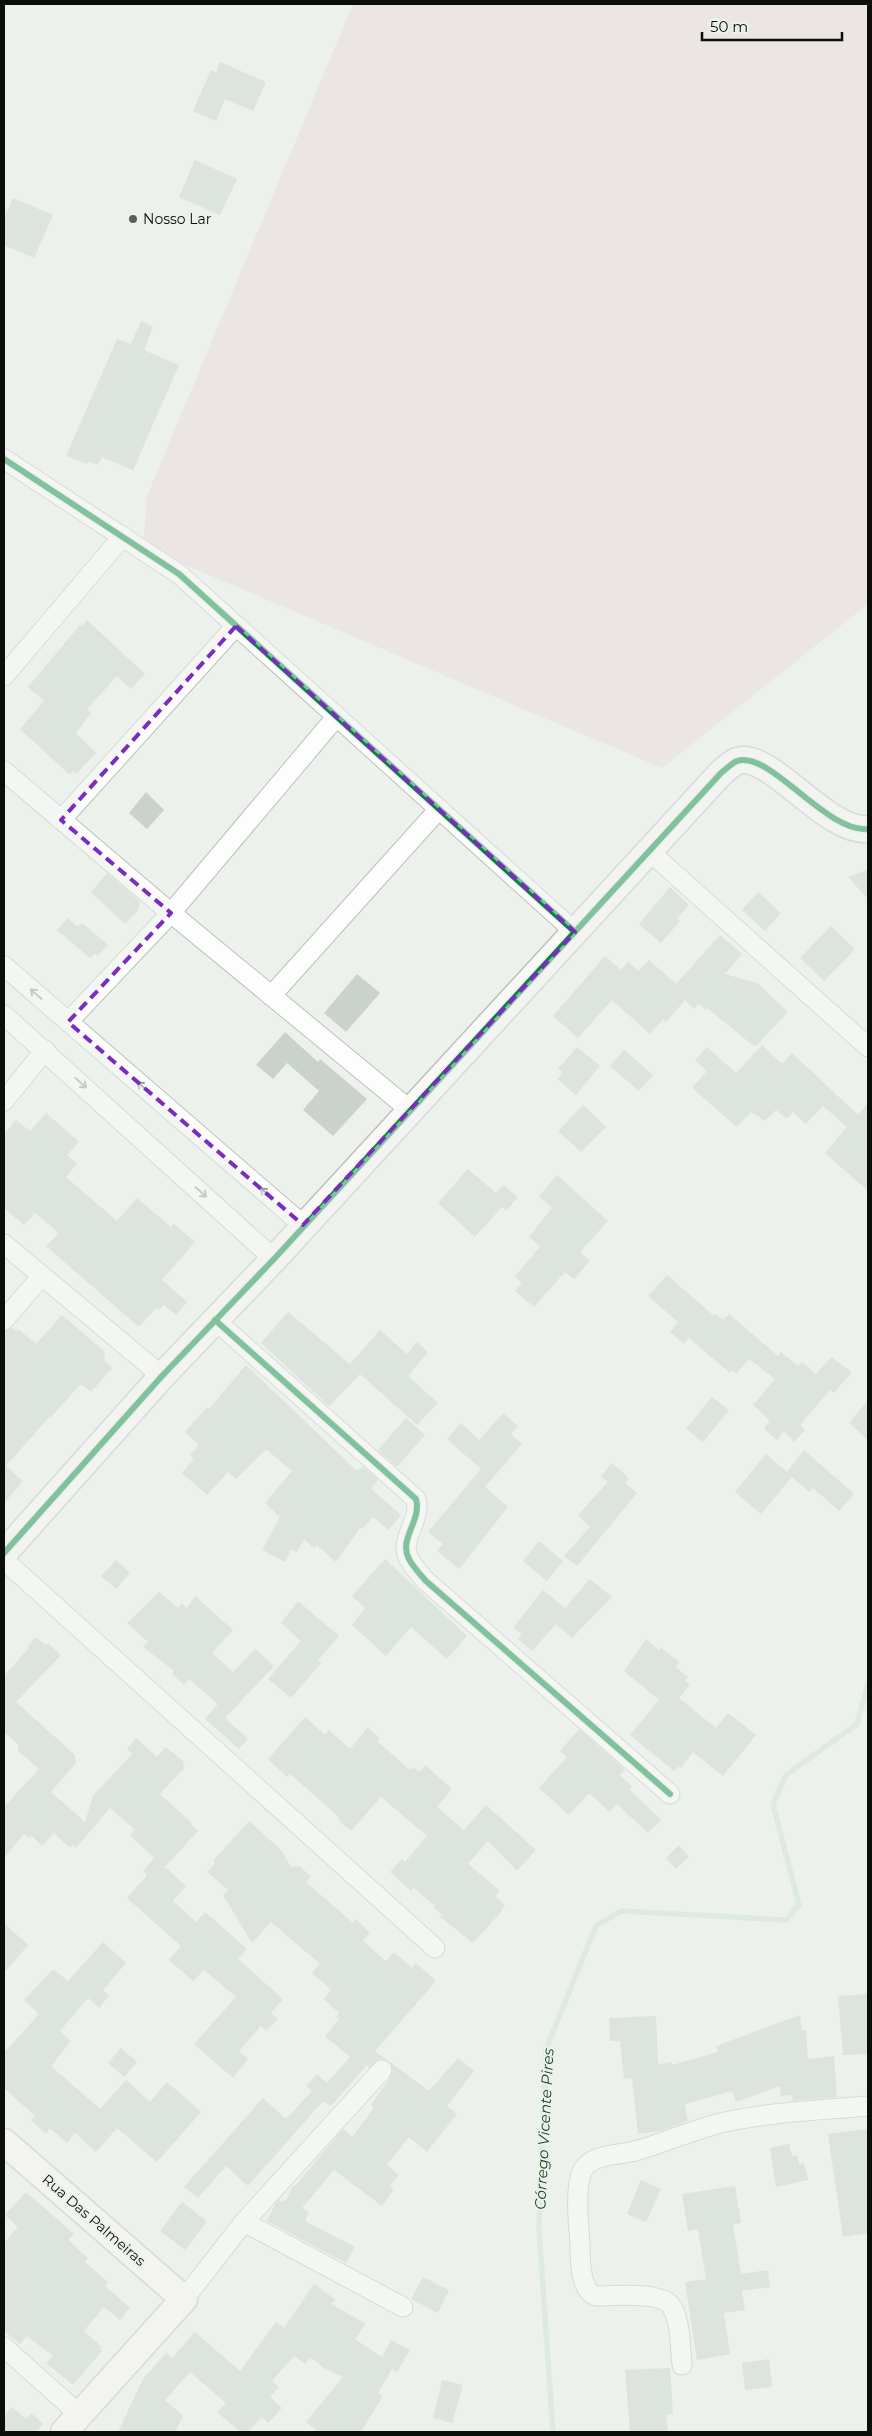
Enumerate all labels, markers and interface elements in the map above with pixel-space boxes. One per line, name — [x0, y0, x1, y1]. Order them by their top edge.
scale bar — [702, 10, 842, 42]
text: 50 m — [710, 17, 748, 36]
place label: Nosso Lar — [143, 210, 212, 228]
marker: Nosso Lar — [127, 213, 139, 225]
one-way arrow — [30, 989, 43, 1000]
one-way arrow — [74, 1077, 87, 1089]
one-way arrow — [137, 1081, 150, 1092]
one-way arrow — [194, 1187, 207, 1198]
one-way arrow — [260, 1187, 273, 1199]
water label: Córrego Vicente Pires — [530, 2047, 558, 2210]
street label: Rua Das Palmeiras — [39, 2170, 149, 2270]

